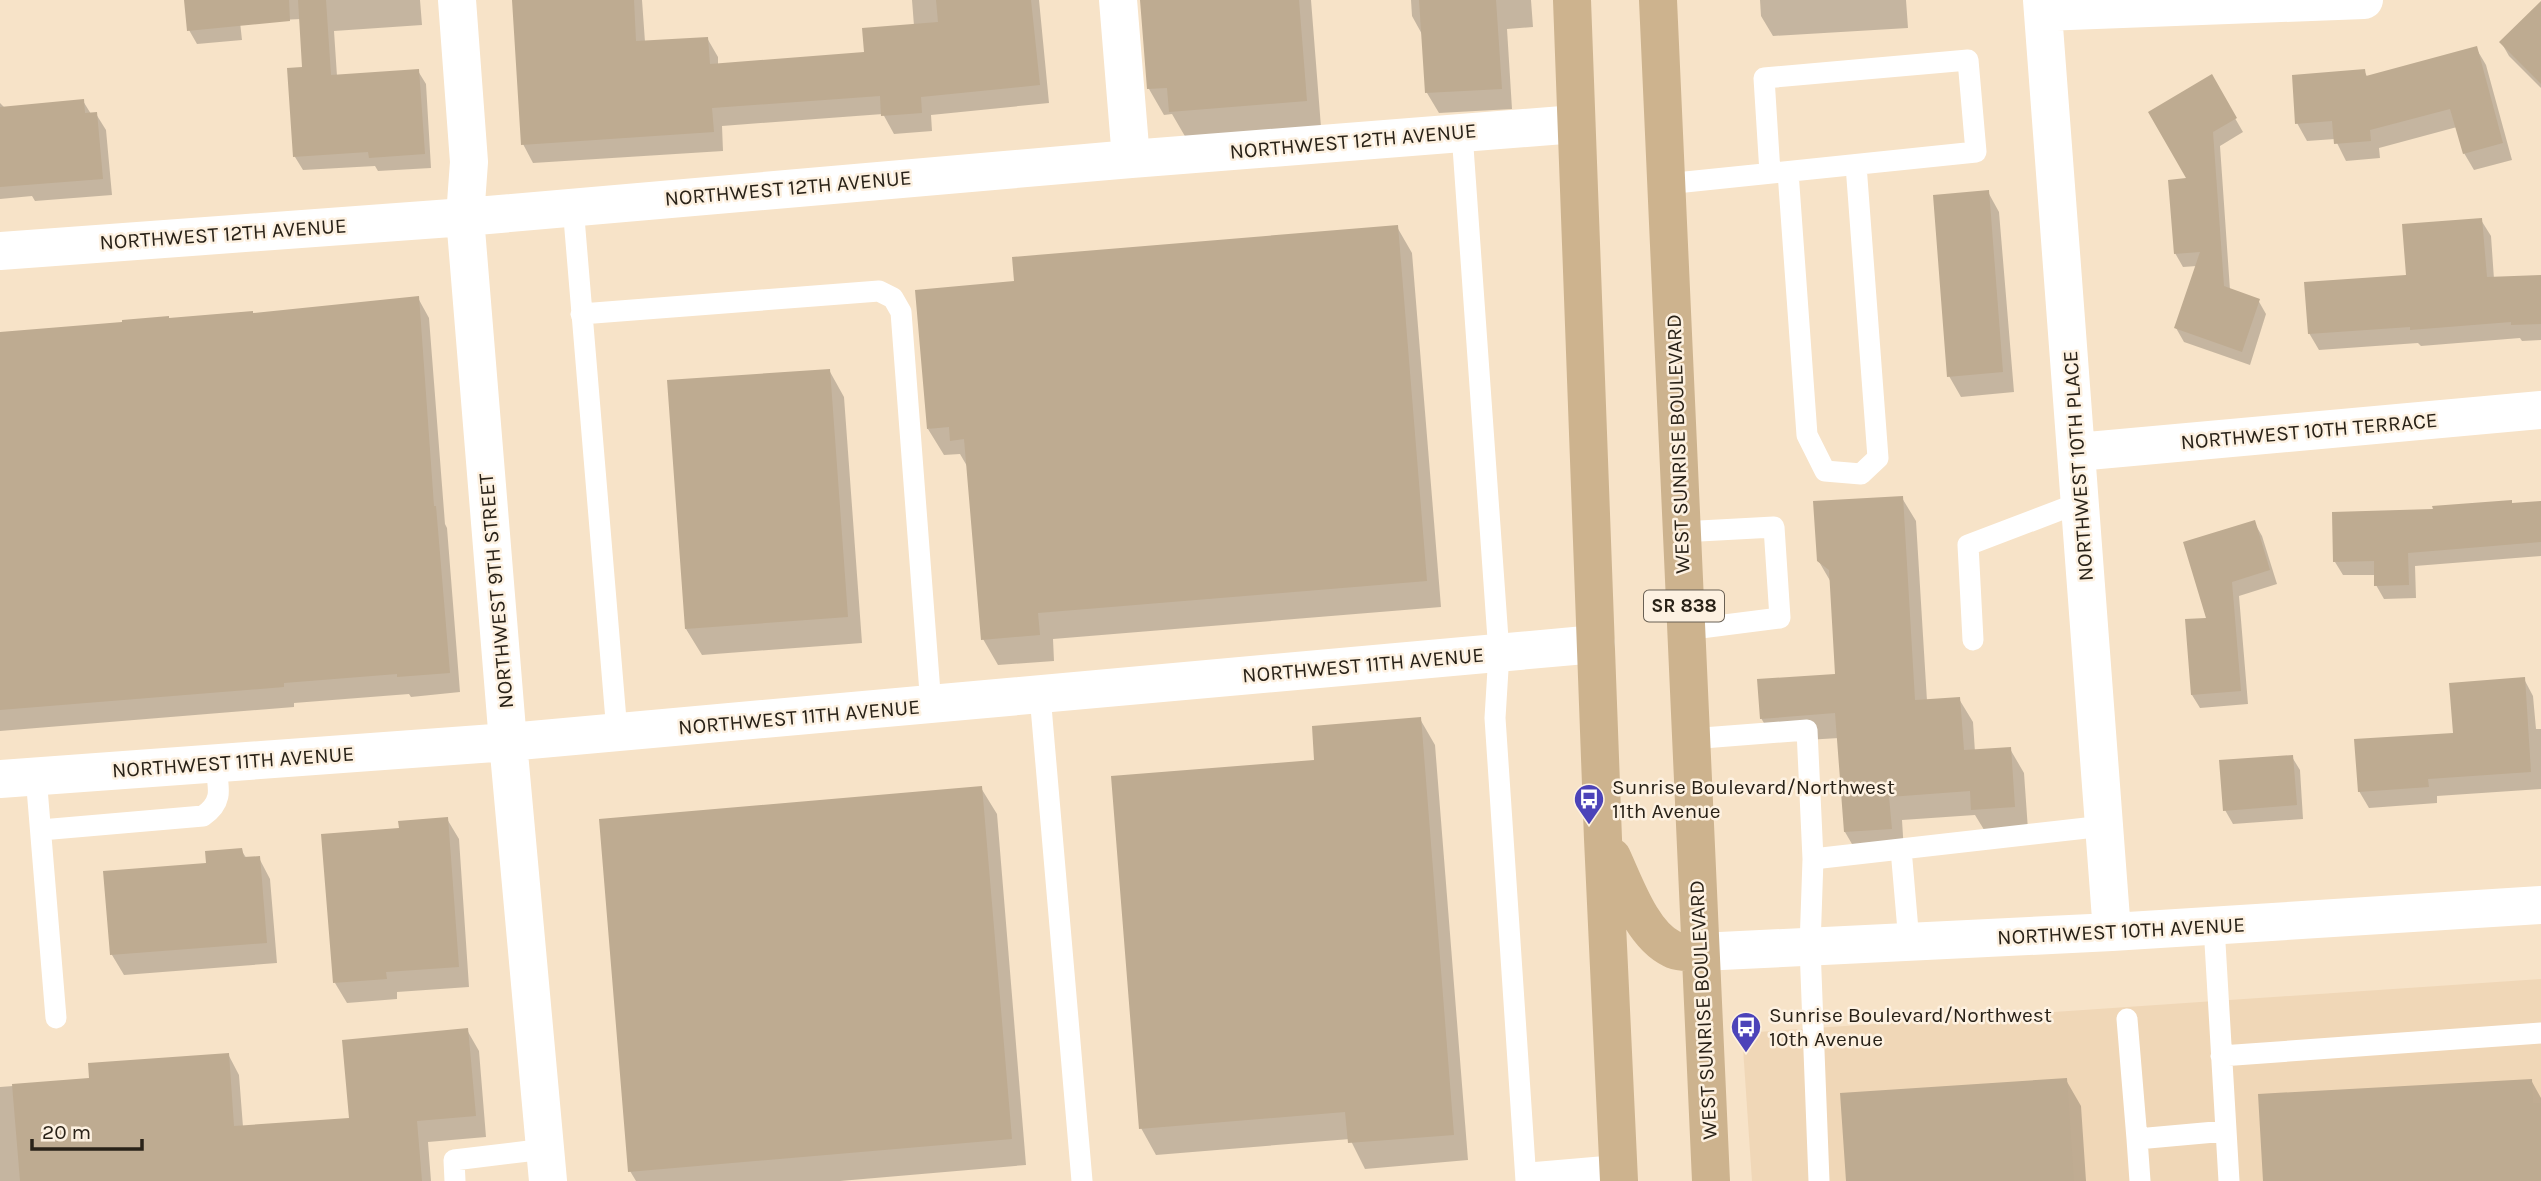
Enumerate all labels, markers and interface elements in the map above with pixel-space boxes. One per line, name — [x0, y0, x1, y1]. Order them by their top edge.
street label: NORTHWEST 12TH AVENUE — [1229, 118, 1477, 164]
street label: NORTHWEST 12TH AVENUE — [664, 165, 912, 211]
street label: NORTHWEST 12TH AVENUE — [99, 213, 347, 255]
street label: WEST SUNRISE BOULEVARD — [1661, 314, 1695, 574]
street label: NORTHWEST 10TH PLACE — [2058, 350, 2098, 582]
street label: NORTHWEST 10TH TERRACE — [2180, 408, 2438, 454]
street label: NORTHWEST 9TH STREET — [474, 472, 518, 710]
road number: SR 838 — [1644, 590, 1724, 622]
street label: NORTHWEST 11TH AVENUE — [1241, 642, 1485, 688]
street label: NORTHWEST 11TH AVENUE — [677, 694, 921, 740]
street label: NORTHWEST 11TH AVENUE — [111, 742, 355, 782]
place label: Sunrise Boulevard/Northwest 11th Avenue — [1612, 775, 1895, 823]
bus stop icon: Sunrise Boulevard/Northwest 11th Avenue — [1572, 782, 1606, 826]
street label: WEST SUNRISE BOULEVARD — [1684, 880, 1722, 1140]
street label: NORTHWEST 10TH AVENUE — [1997, 913, 2245, 949]
place label: Sunrise Boulevard/Northwest 10th Avenue — [1769, 1003, 2052, 1051]
bus stop icon: Sunrise Boulevard/Northwest 10th Avenue — [1729, 1010, 1763, 1054]
scale bar — [32, 1108, 142, 1152]
text: 20 m — [42, 1120, 91, 1144]

